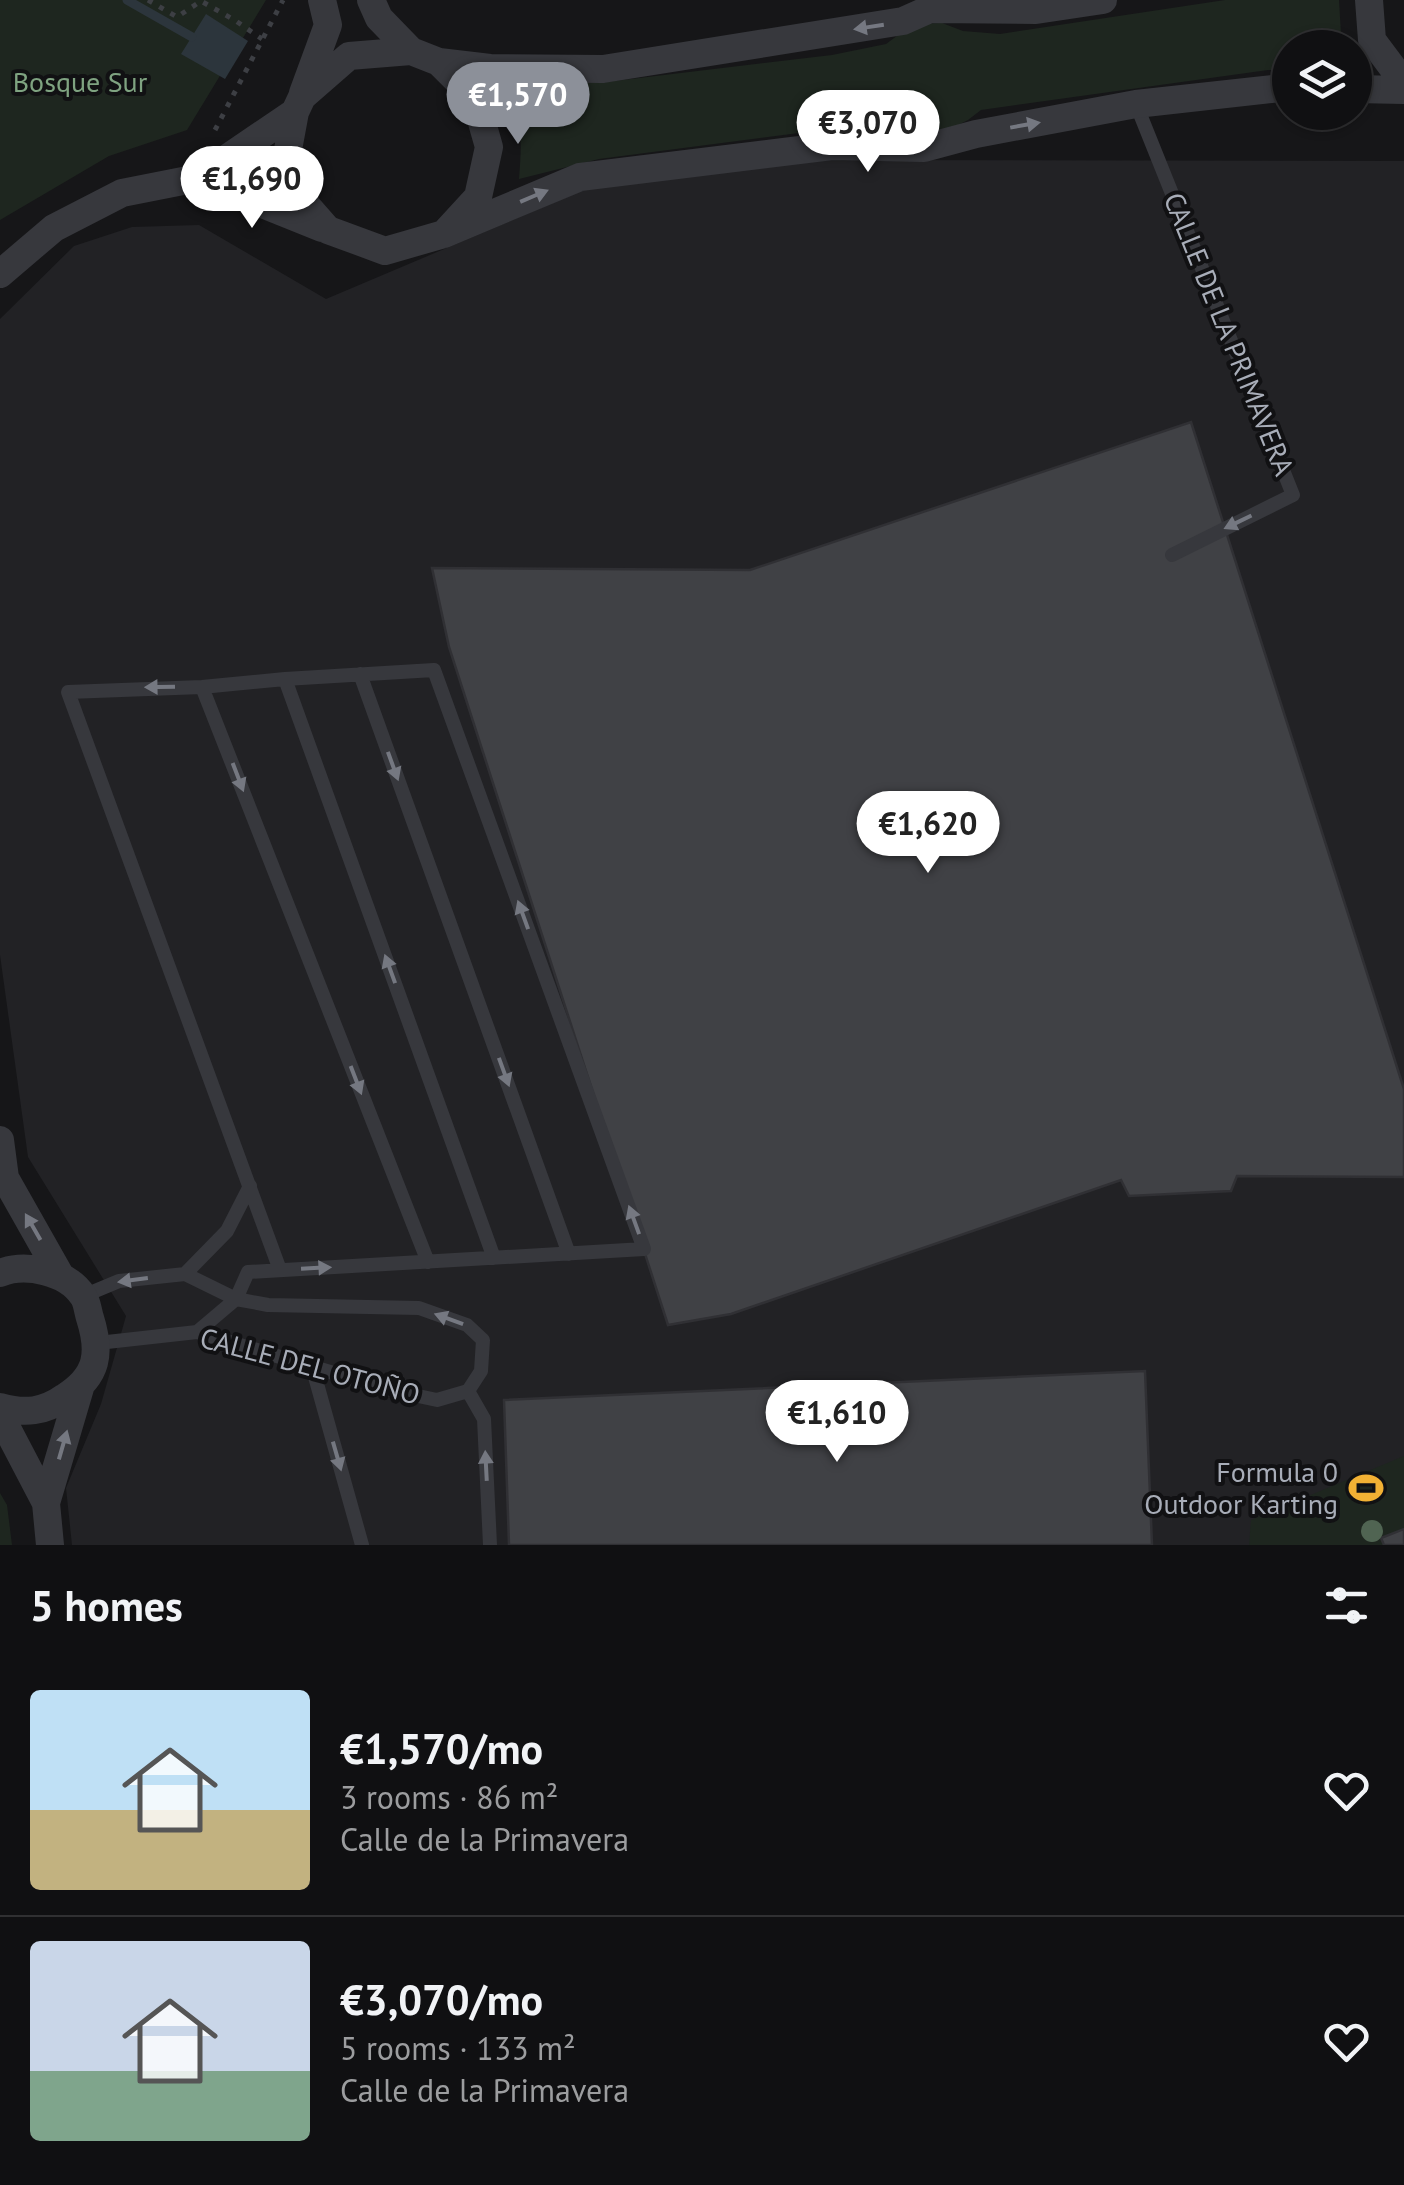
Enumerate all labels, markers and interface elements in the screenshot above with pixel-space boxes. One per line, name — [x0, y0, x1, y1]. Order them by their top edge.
one-way arrow — [853, 19, 885, 35]
map controls — [1272, 30, 1372, 130]
button: layers — [1272, 30, 1372, 130]
pin: €1,570 — [437, 62, 599, 147]
park label: Bosque Sur — [13, 63, 148, 100]
text: €1,570 — [469, 73, 567, 115]
pin: €3,070 — [787, 90, 949, 175]
text: €3,070 — [819, 101, 917, 143]
one-way arrow — [1010, 117, 1041, 132]
pin: €1,690 — [171, 146, 333, 231]
text: €1,690 — [203, 157, 301, 199]
street label: CALLE DE LA PRIMAVERA — [1156, 187, 1303, 481]
one-way arrow — [519, 188, 549, 204]
one-way arrow — [1223, 513, 1252, 530]
one-way arrow — [143, 680, 175, 696]
one-way arrow — [386, 751, 401, 781]
one-way arrow — [231, 763, 246, 793]
pin: €1,620 — [847, 791, 1009, 876]
text: €1,620 — [879, 802, 977, 844]
one-way arrow — [515, 899, 530, 929]
one-way arrow — [382, 953, 397, 983]
one-way arrow — [497, 1057, 512, 1087]
one-way arrow — [349, 1065, 365, 1095]
one-way arrow — [626, 1204, 641, 1234]
one-way arrow — [25, 1213, 42, 1241]
one-way arrow — [301, 1260, 333, 1276]
one-way arrow — [117, 1272, 148, 1288]
one-way arrow — [434, 1311, 464, 1326]
street label: CALLE DEL OTOÑO — [196, 1318, 424, 1413]
pin: €1,610 — [756, 1380, 918, 1465]
text: €1,610 — [788, 1391, 886, 1433]
one-way arrow — [56, 1430, 71, 1460]
one-way arrow — [329, 1441, 345, 1472]
one-way arrow — [478, 1450, 494, 1482]
place label: Formula 0 Outdoor Karting — [1144, 1453, 1338, 1522]
sports icon: Formula 0 Outdoor Karting — [1347, 1469, 1385, 1507]
text: 5 homes — [30, 1578, 183, 1633]
icon: filters — [1319, 1578, 1374, 1633]
text: €1,570/mo — [340, 1721, 543, 1776]
icon: home — [110, 1730, 230, 1850]
icon: heart — [1319, 1763, 1374, 1818]
text: 3 rooms · 86 m² — [340, 1776, 558, 1818]
text: Calle de la Primavera — [340, 1818, 629, 1860]
text: €3,070/mo — [340, 1972, 543, 2027]
icon: home — [110, 1981, 230, 2101]
icon: heart — [1319, 2014, 1374, 2069]
text: 5 rooms · 133 m² — [340, 2027, 576, 2069]
text: Calle de la Primavera — [340, 2069, 629, 2111]

